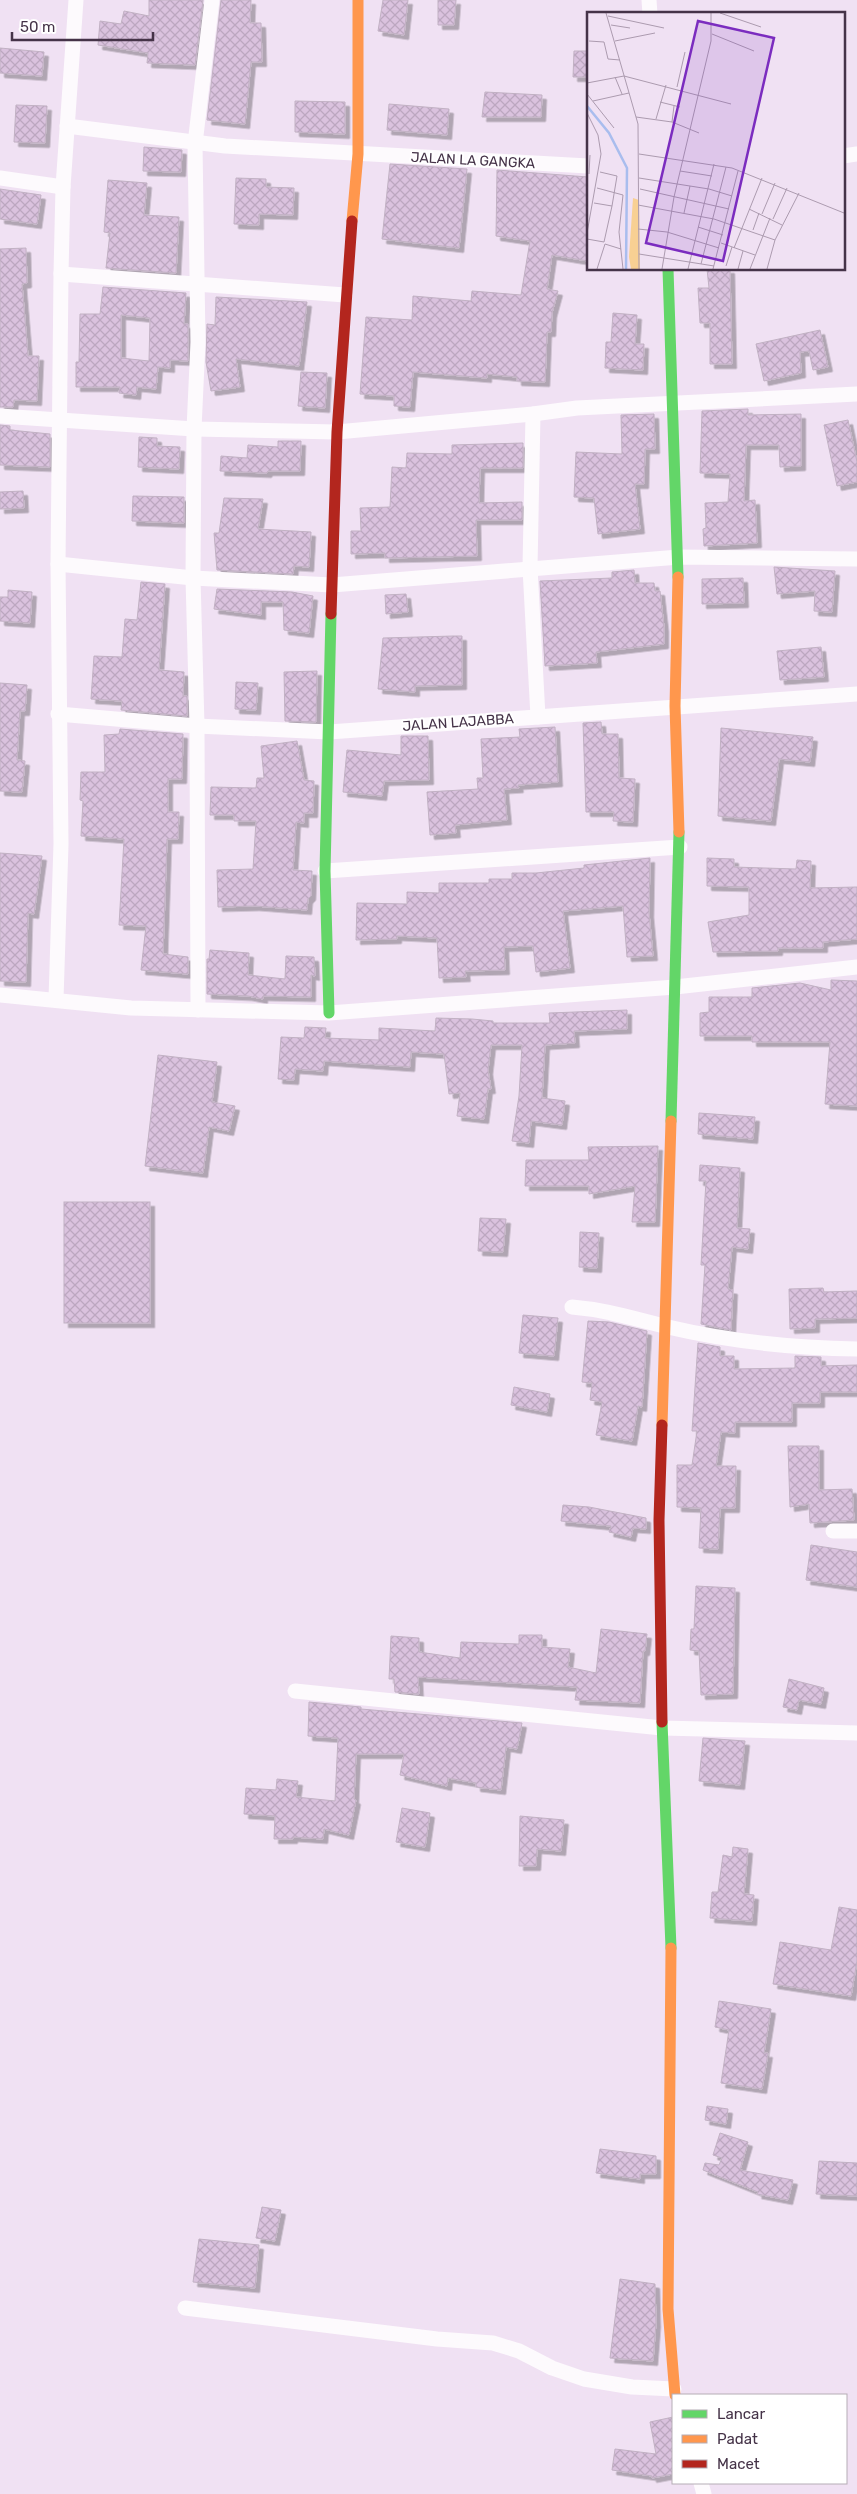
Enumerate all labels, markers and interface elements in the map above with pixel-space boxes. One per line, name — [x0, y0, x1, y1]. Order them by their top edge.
scale bar — [12, 10, 154, 42]
inset map — [587, 12, 844, 270]
text: 50 m — [20, 18, 55, 36]
street label: JALAN LA GANGKA — [410, 149, 536, 172]
street label: JALAN LAJABBA — [402, 710, 515, 735]
legend — [672, 2394, 847, 2484]
text: Lancar — [717, 2405, 765, 2423]
text: Padat — [717, 2430, 758, 2448]
text: Macet — [717, 2455, 760, 2473]

